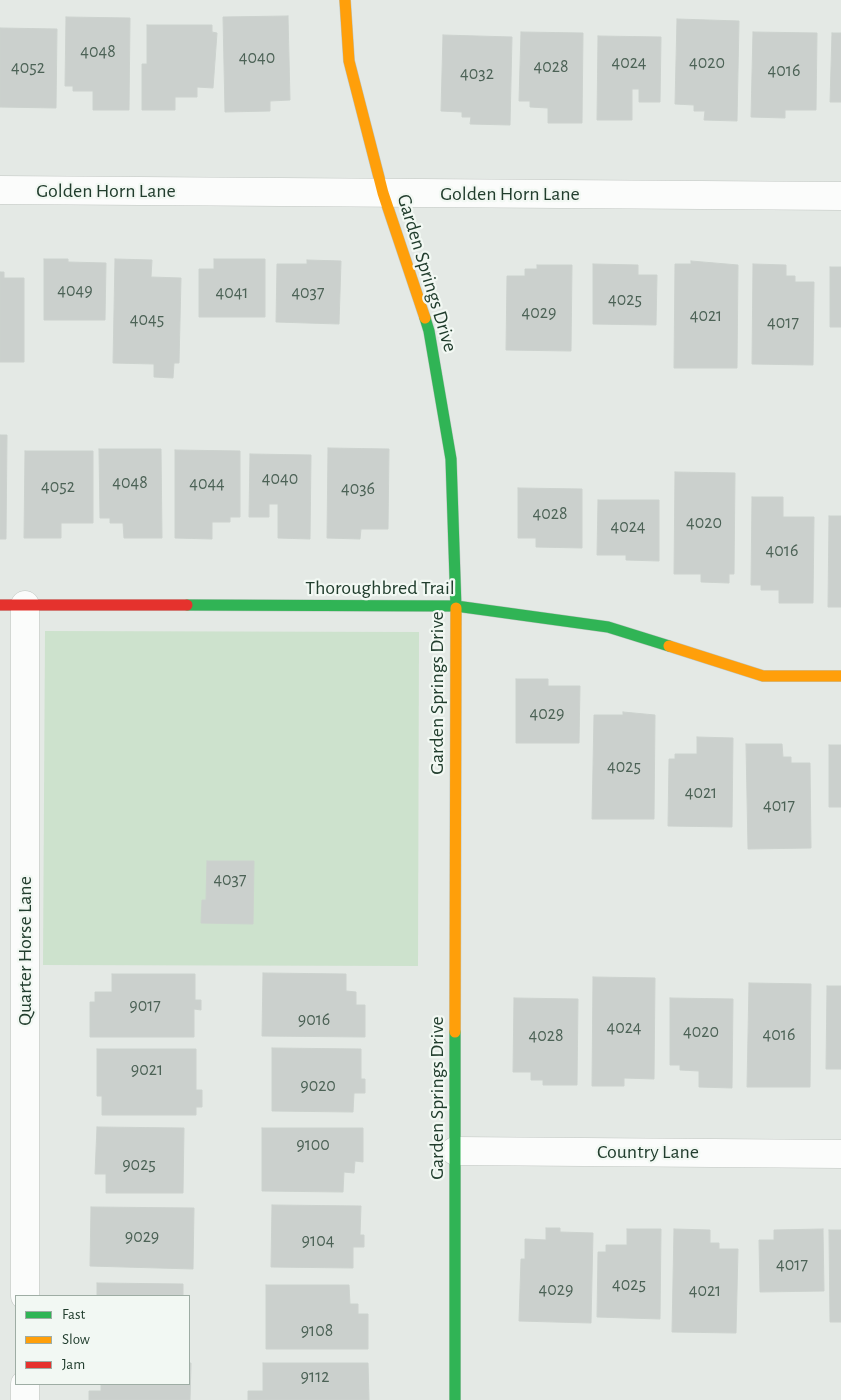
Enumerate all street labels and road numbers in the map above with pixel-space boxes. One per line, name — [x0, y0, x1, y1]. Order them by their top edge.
street label: Golden Horn Lane — [36, 179, 176, 203]
street label: Golden Horn Lane — [440, 182, 580, 206]
street label: Garden Springs Drive — [392, 191, 462, 355]
street label: Thoroughbred Trail — [305, 576, 455, 600]
street label: Garden Springs Drive — [425, 611, 449, 775]
street label: Quarter Horse Lane — [13, 876, 37, 1026]
street label: Garden Springs Drive — [425, 1016, 449, 1180]
street label: Country Lane — [597, 1140, 699, 1164]

